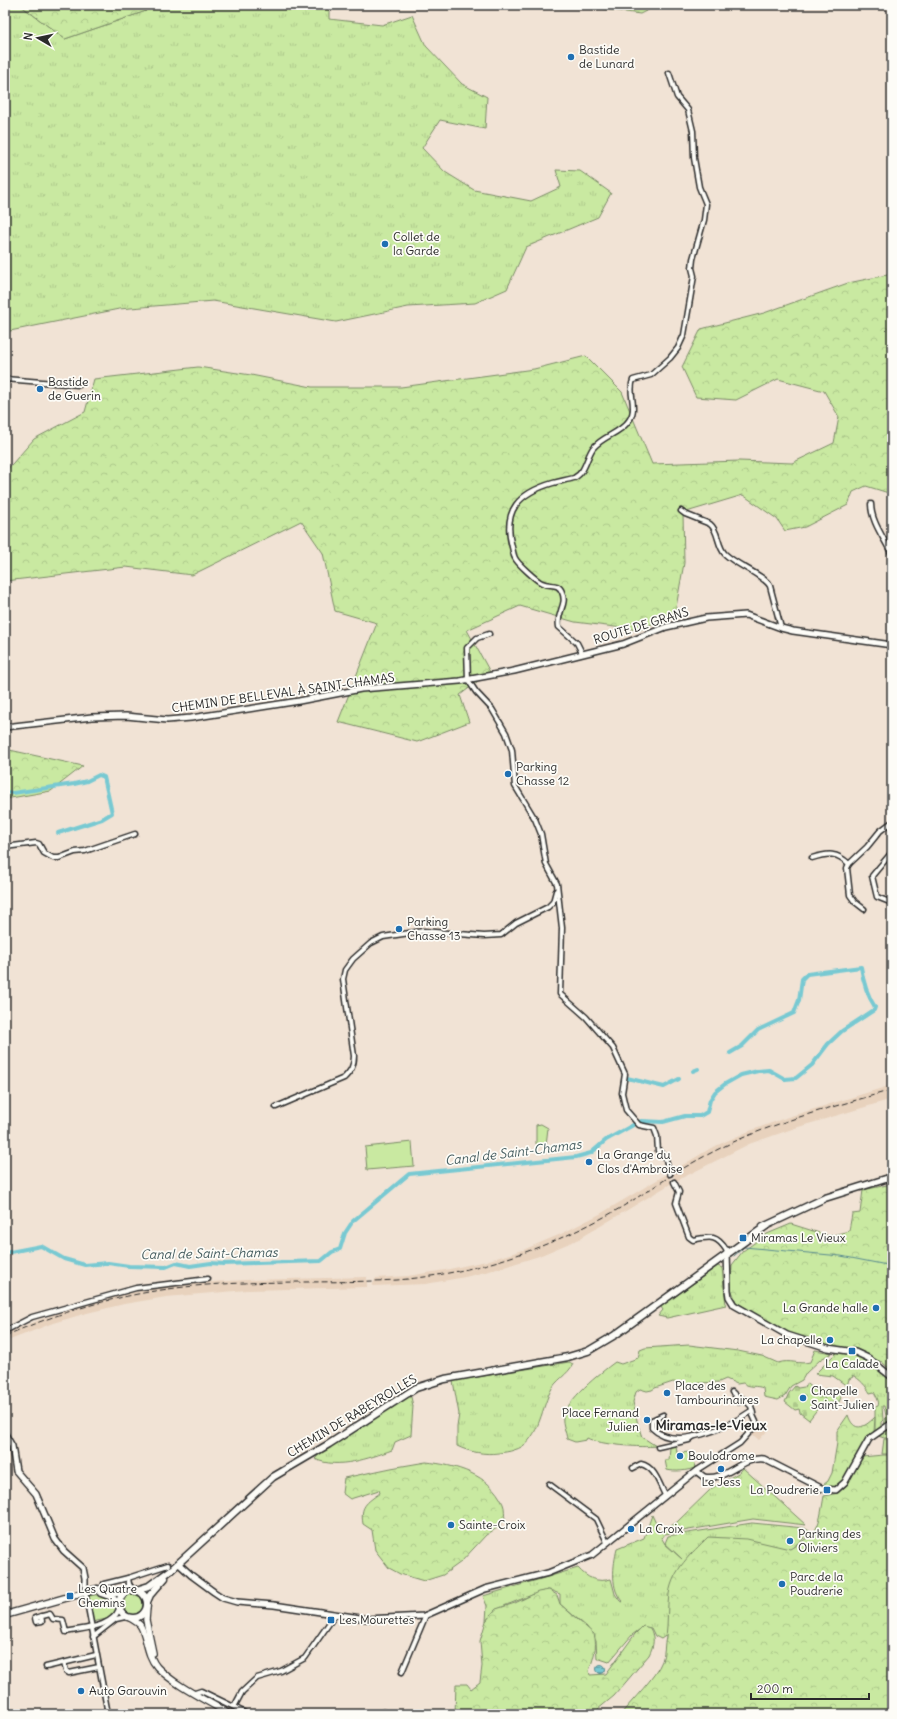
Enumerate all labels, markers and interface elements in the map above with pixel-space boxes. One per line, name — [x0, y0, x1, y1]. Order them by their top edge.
north arrow — [18, 18, 58, 58]
text: N — [21, 32, 36, 41]
place label: Bastide de Lunard — [579, 42, 634, 71]
marker: Bastide de Lunard — [566, 52, 576, 62]
place label: Collet de la Garde — [393, 229, 440, 258]
marker: Collet de la Garde — [380, 239, 390, 249]
place label: Bastide de Guerin — [48, 374, 101, 403]
marker: Bastide de Guerin — [35, 384, 45, 394]
street label: ROUTE DE GRANS — [591, 604, 691, 647]
street label: CHEMIN DE BELLEVAL À SAINT-CHAMAS — [171, 669, 396, 716]
place label: Parking Chasse 12 — [516, 759, 570, 788]
marker: Parking Chasse 12 — [503, 769, 513, 779]
place label: Parking Chasse 13 — [407, 914, 461, 943]
marker: Parking Chasse 13 — [394, 924, 404, 934]
water label: Canal de Saint-Chamas — [444, 1136, 583, 1169]
place label: La Grange du Clos d'Ambroise — [597, 1147, 683, 1176]
marker: La Grange du Clos d'Ambroise — [584, 1157, 594, 1167]
place label: Miramas Le Vieux — [751, 1230, 846, 1245]
marker: Miramas Le Vieux — [738, 1233, 748, 1243]
water label: Canal de Saint-Chamas — [140, 1244, 279, 1263]
place label: La Grande halle — [783, 1300, 868, 1315]
marker: La Grande halle — [871, 1303, 881, 1313]
place label: La chapelle — [761, 1332, 822, 1347]
marker: La chapelle — [825, 1335, 835, 1345]
marker: La Calade — [847, 1346, 857, 1356]
place label: La Calade — [825, 1356, 879, 1371]
street label: CHEMIN DE RABEYROLLES — [284, 1371, 420, 1460]
place label: Place des Tambourinaires — [675, 1378, 759, 1407]
place label: Chapelle Saint-Julien — [811, 1383, 874, 1412]
marker: Place des Tambourinaires — [662, 1388, 672, 1398]
marker: Chapelle Saint-Julien — [798, 1393, 808, 1403]
place label: Place Fernand Julien — [562, 1405, 639, 1434]
marker: Place Fernand Julien — [642, 1415, 652, 1425]
district label: Miramas-le-Vieux — [655, 1416, 767, 1434]
place label: Boulodrome — [688, 1448, 755, 1463]
marker: Boulodrome — [675, 1451, 685, 1461]
marker: Le Jess — [716, 1464, 726, 1474]
place label: Le Jess — [702, 1474, 740, 1489]
place label: La Poudrerie — [750, 1482, 819, 1497]
marker: La Poudrerie — [822, 1485, 832, 1495]
place label: Sainte-Croix — [459, 1517, 526, 1532]
marker: Sainte-Croix — [446, 1520, 456, 1530]
place label: La Croix — [639, 1521, 683, 1536]
marker: La Croix — [626, 1524, 636, 1534]
place label: Parking des Oliviers — [798, 1526, 861, 1555]
marker: Parking des Oliviers — [785, 1536, 795, 1546]
place label: Parc de la Poudrerie — [790, 1569, 844, 1598]
marker: Parc de la Poudrerie — [777, 1579, 787, 1589]
place label: Les Quatre Chemins — [78, 1581, 137, 1610]
marker: Les Quatre Chemins — [65, 1591, 75, 1601]
place label: Les Mourettes — [339, 1612, 414, 1627]
marker: Les Mourettes — [326, 1615, 336, 1625]
scale bar — [751, 1675, 869, 1701]
text: 200 m — [757, 1681, 793, 1696]
place label: Auto Garouvin — [89, 1683, 167, 1698]
marker: Auto Garouvin — [76, 1686, 86, 1696]

